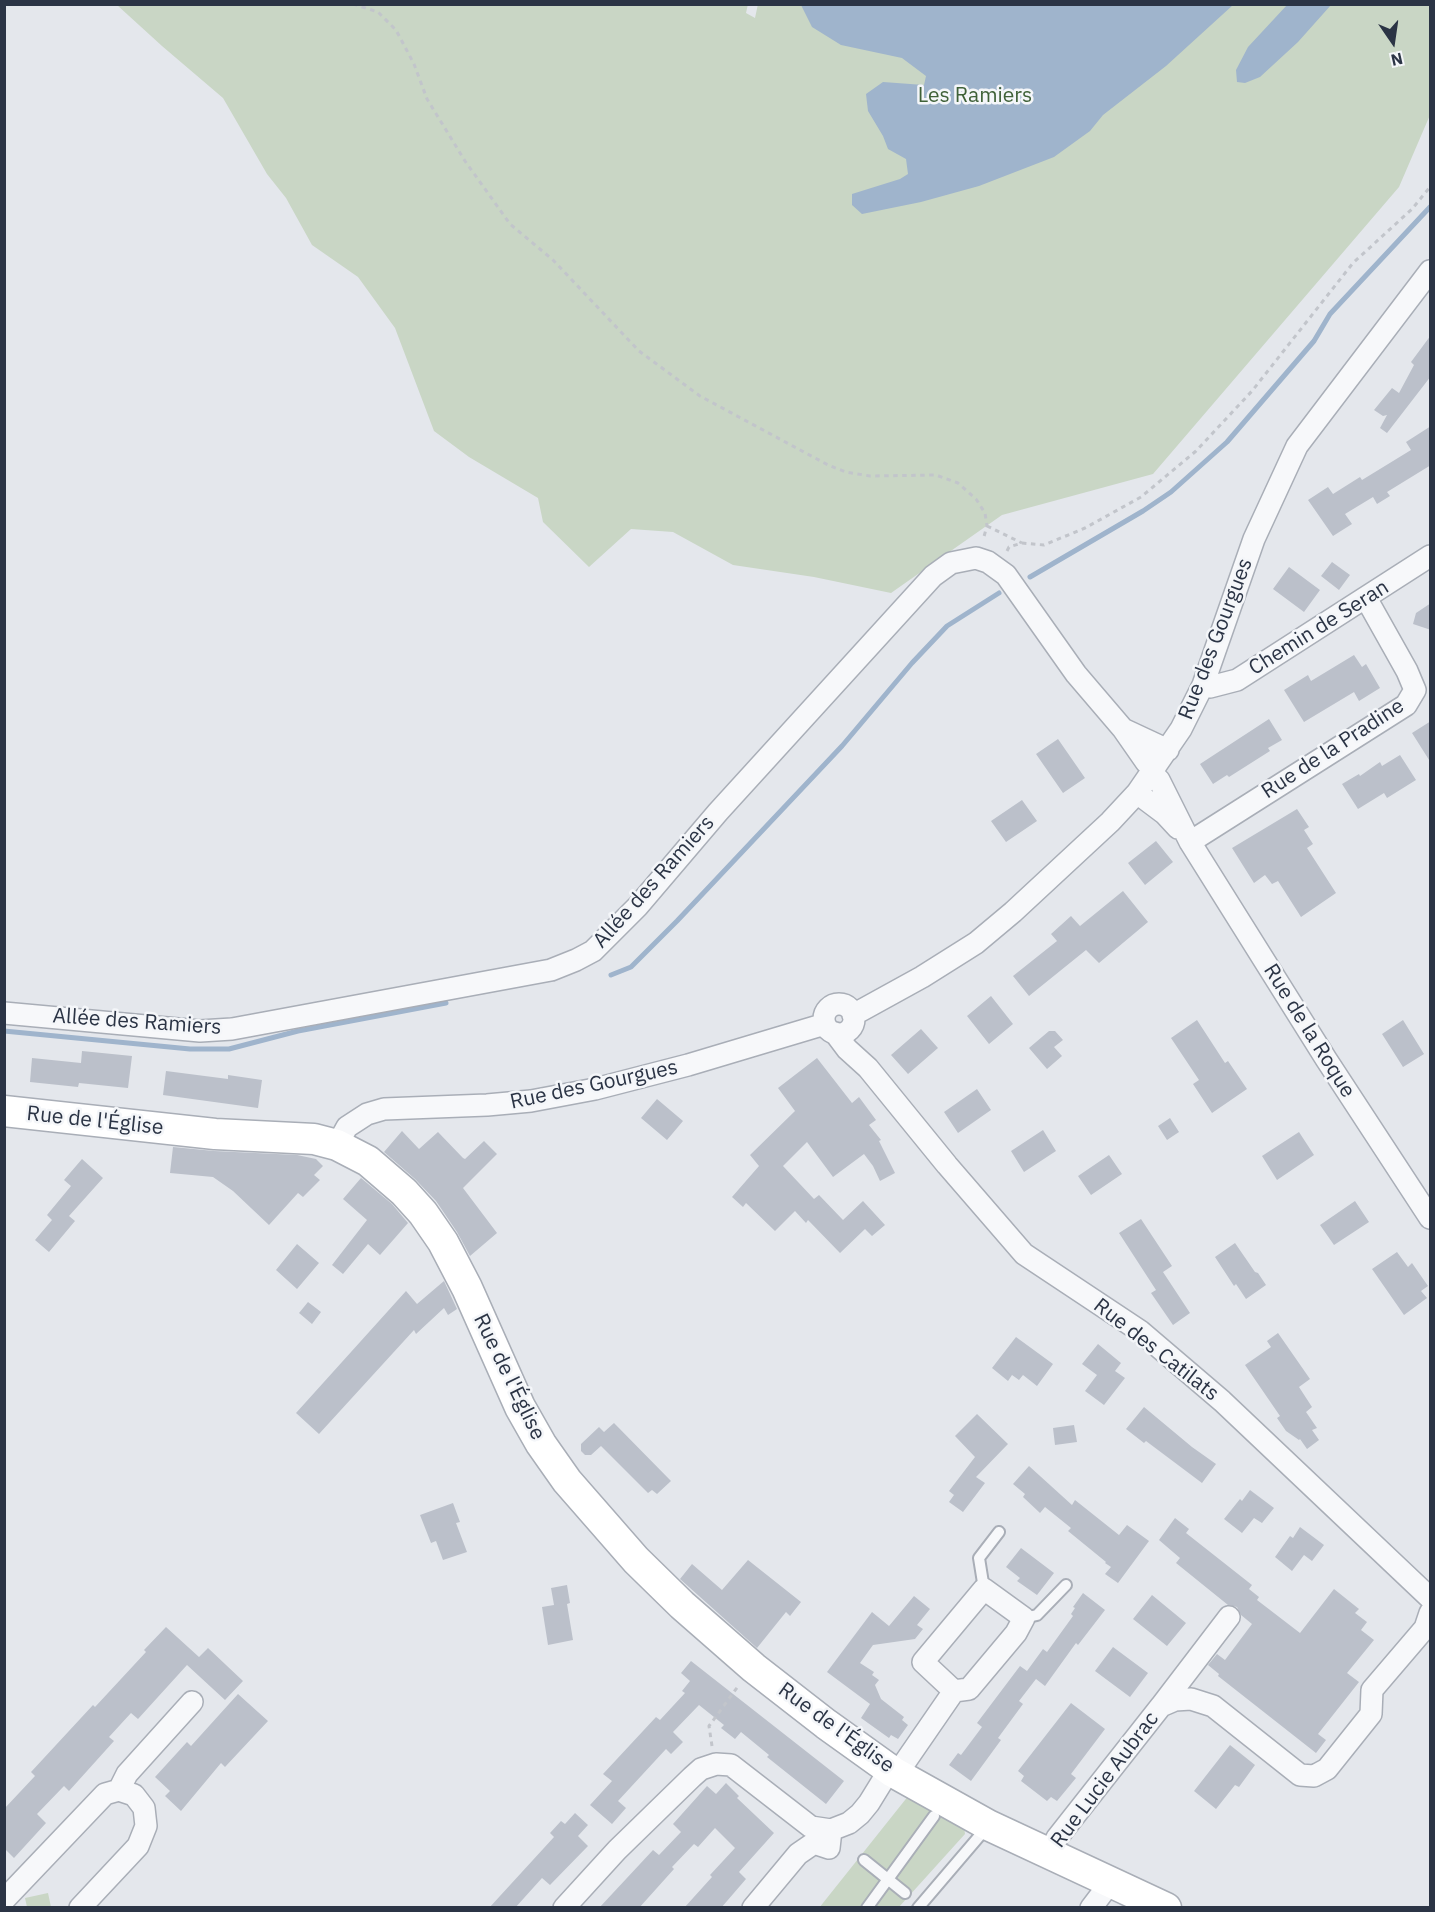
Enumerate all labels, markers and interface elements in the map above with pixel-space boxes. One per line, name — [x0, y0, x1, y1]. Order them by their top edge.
north arrow — [1363, 12, 1423, 72]
text: N — [1389, 48, 1405, 71]
park label: Les Ramiers — [918, 83, 1032, 109]
street label: Rue des Gourgues — [1174, 555, 1258, 723]
street label: Chemin de Seran — [1244, 575, 1394, 681]
street label: Rue de la Pradine — [1257, 694, 1409, 804]
street label: Allée des Ramiers — [588, 811, 720, 953]
street label: Rue de la Roque — [1258, 959, 1360, 1103]
street label: Allée des Ramiers — [52, 1004, 222, 1040]
street label: Rue des Gourgues — [508, 1055, 680, 1115]
street label: Rue de l'Église — [25, 1101, 165, 1141]
street label: Rue des Catilats — [1088, 1293, 1224, 1407]
street label: Rue de l'Église — [468, 1310, 550, 1444]
street label: Rue de l'Église — [773, 1677, 899, 1779]
street label: Rue Lucie Aubrac — [1046, 1707, 1164, 1853]

